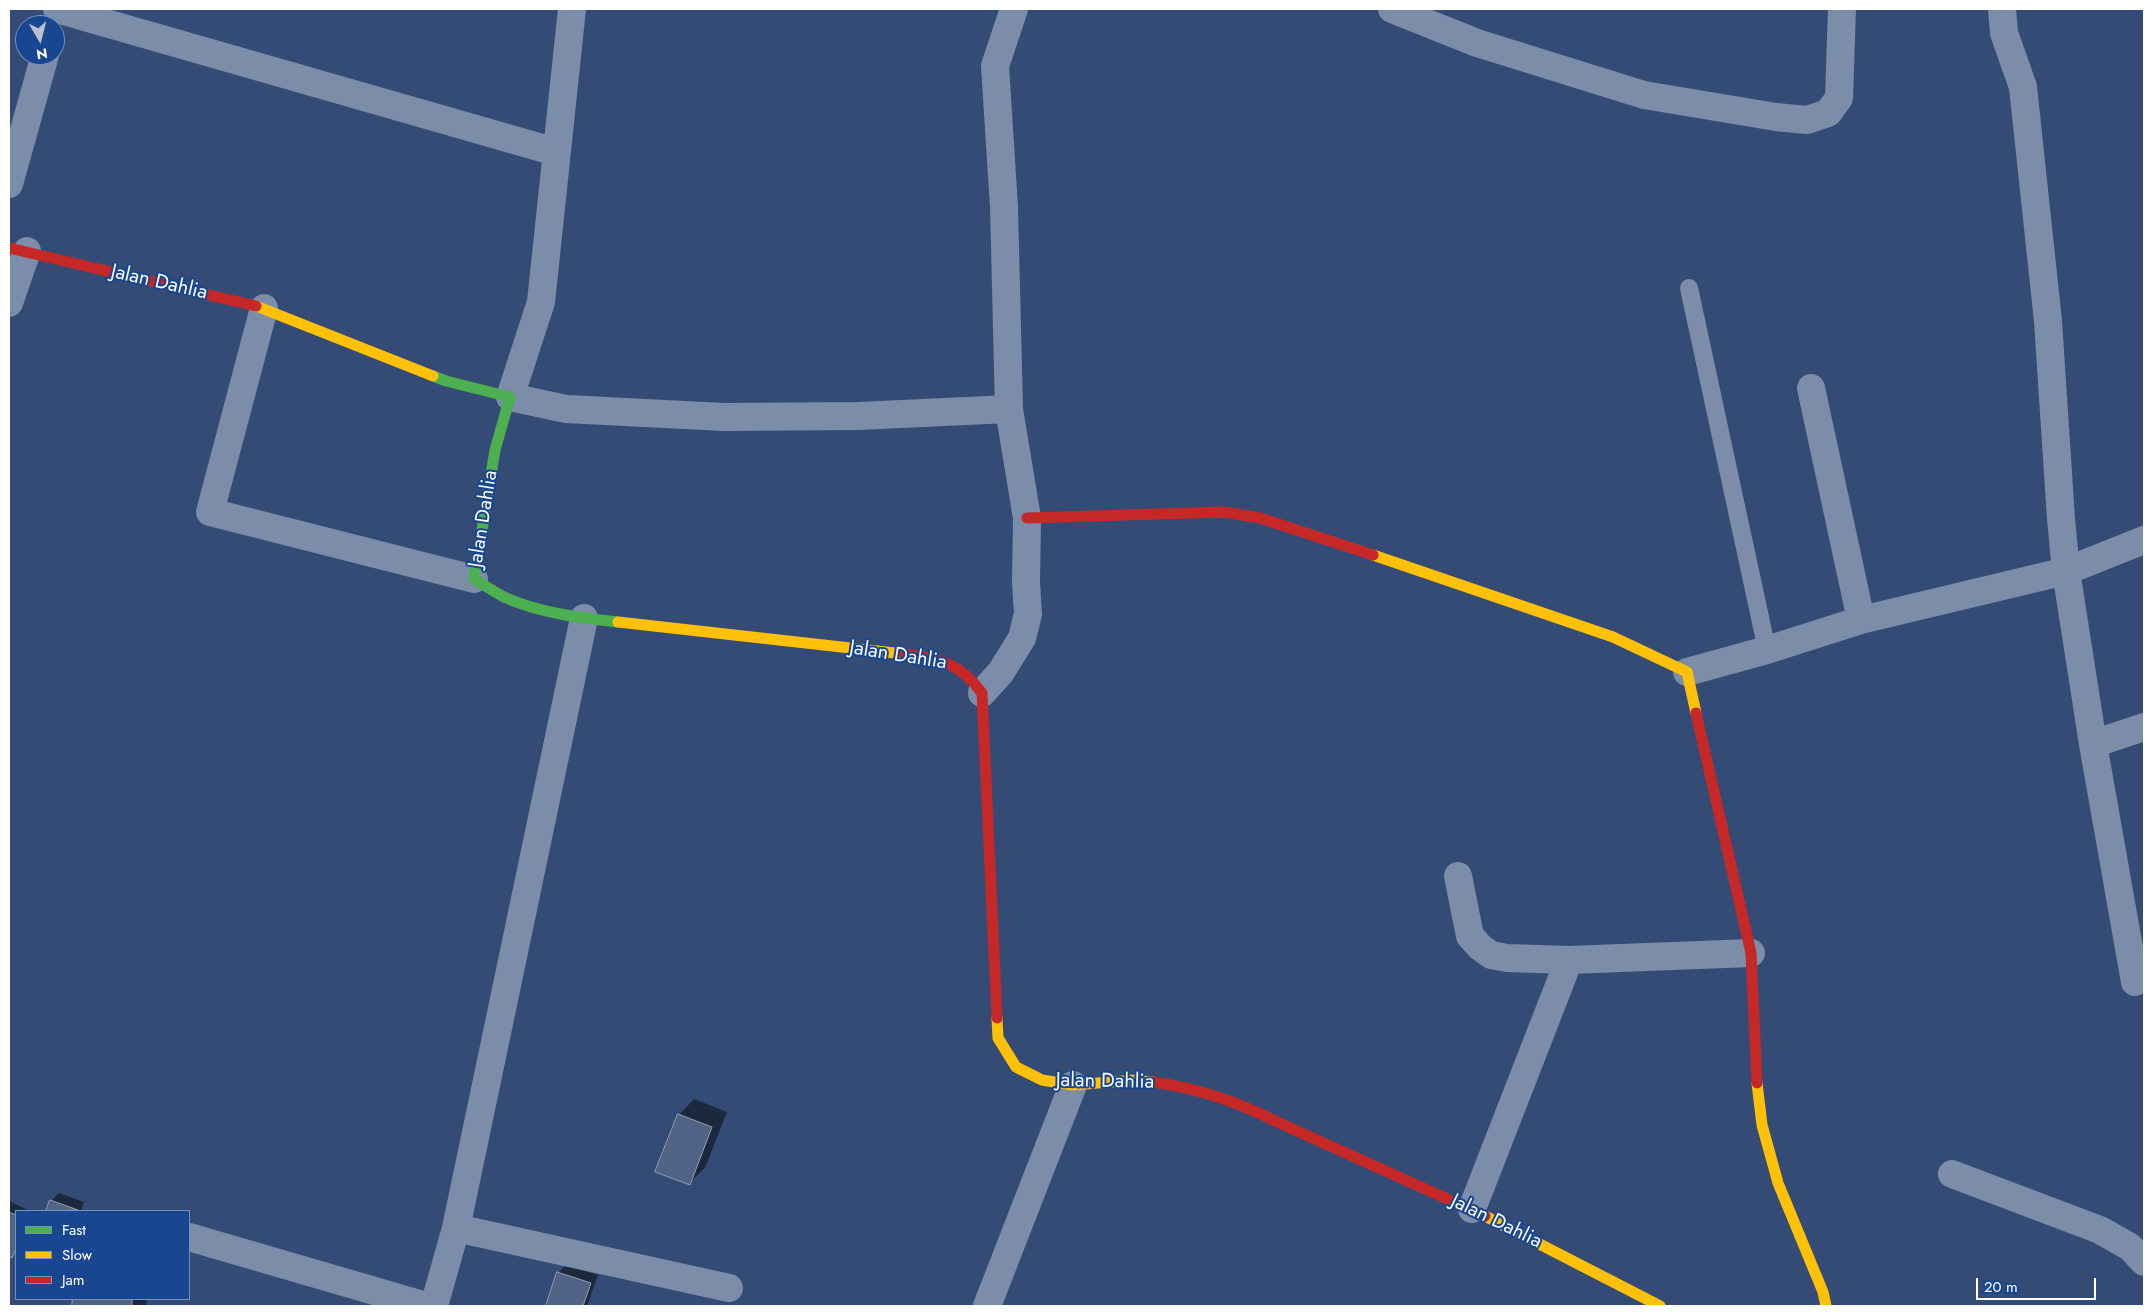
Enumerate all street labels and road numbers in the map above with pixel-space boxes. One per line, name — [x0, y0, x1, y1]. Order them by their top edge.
street label: Jalan Dahlia — [108, 260, 210, 306]
street label: Jalan Dahlia — [464, 469, 504, 569]
street label: Jalan Dahlia — [848, 636, 948, 676]
street label: Jalan Dahlia — [1056, 1069, 1154, 1095]
street label: Jalan Dahlia — [1447, 1190, 1545, 1254]

